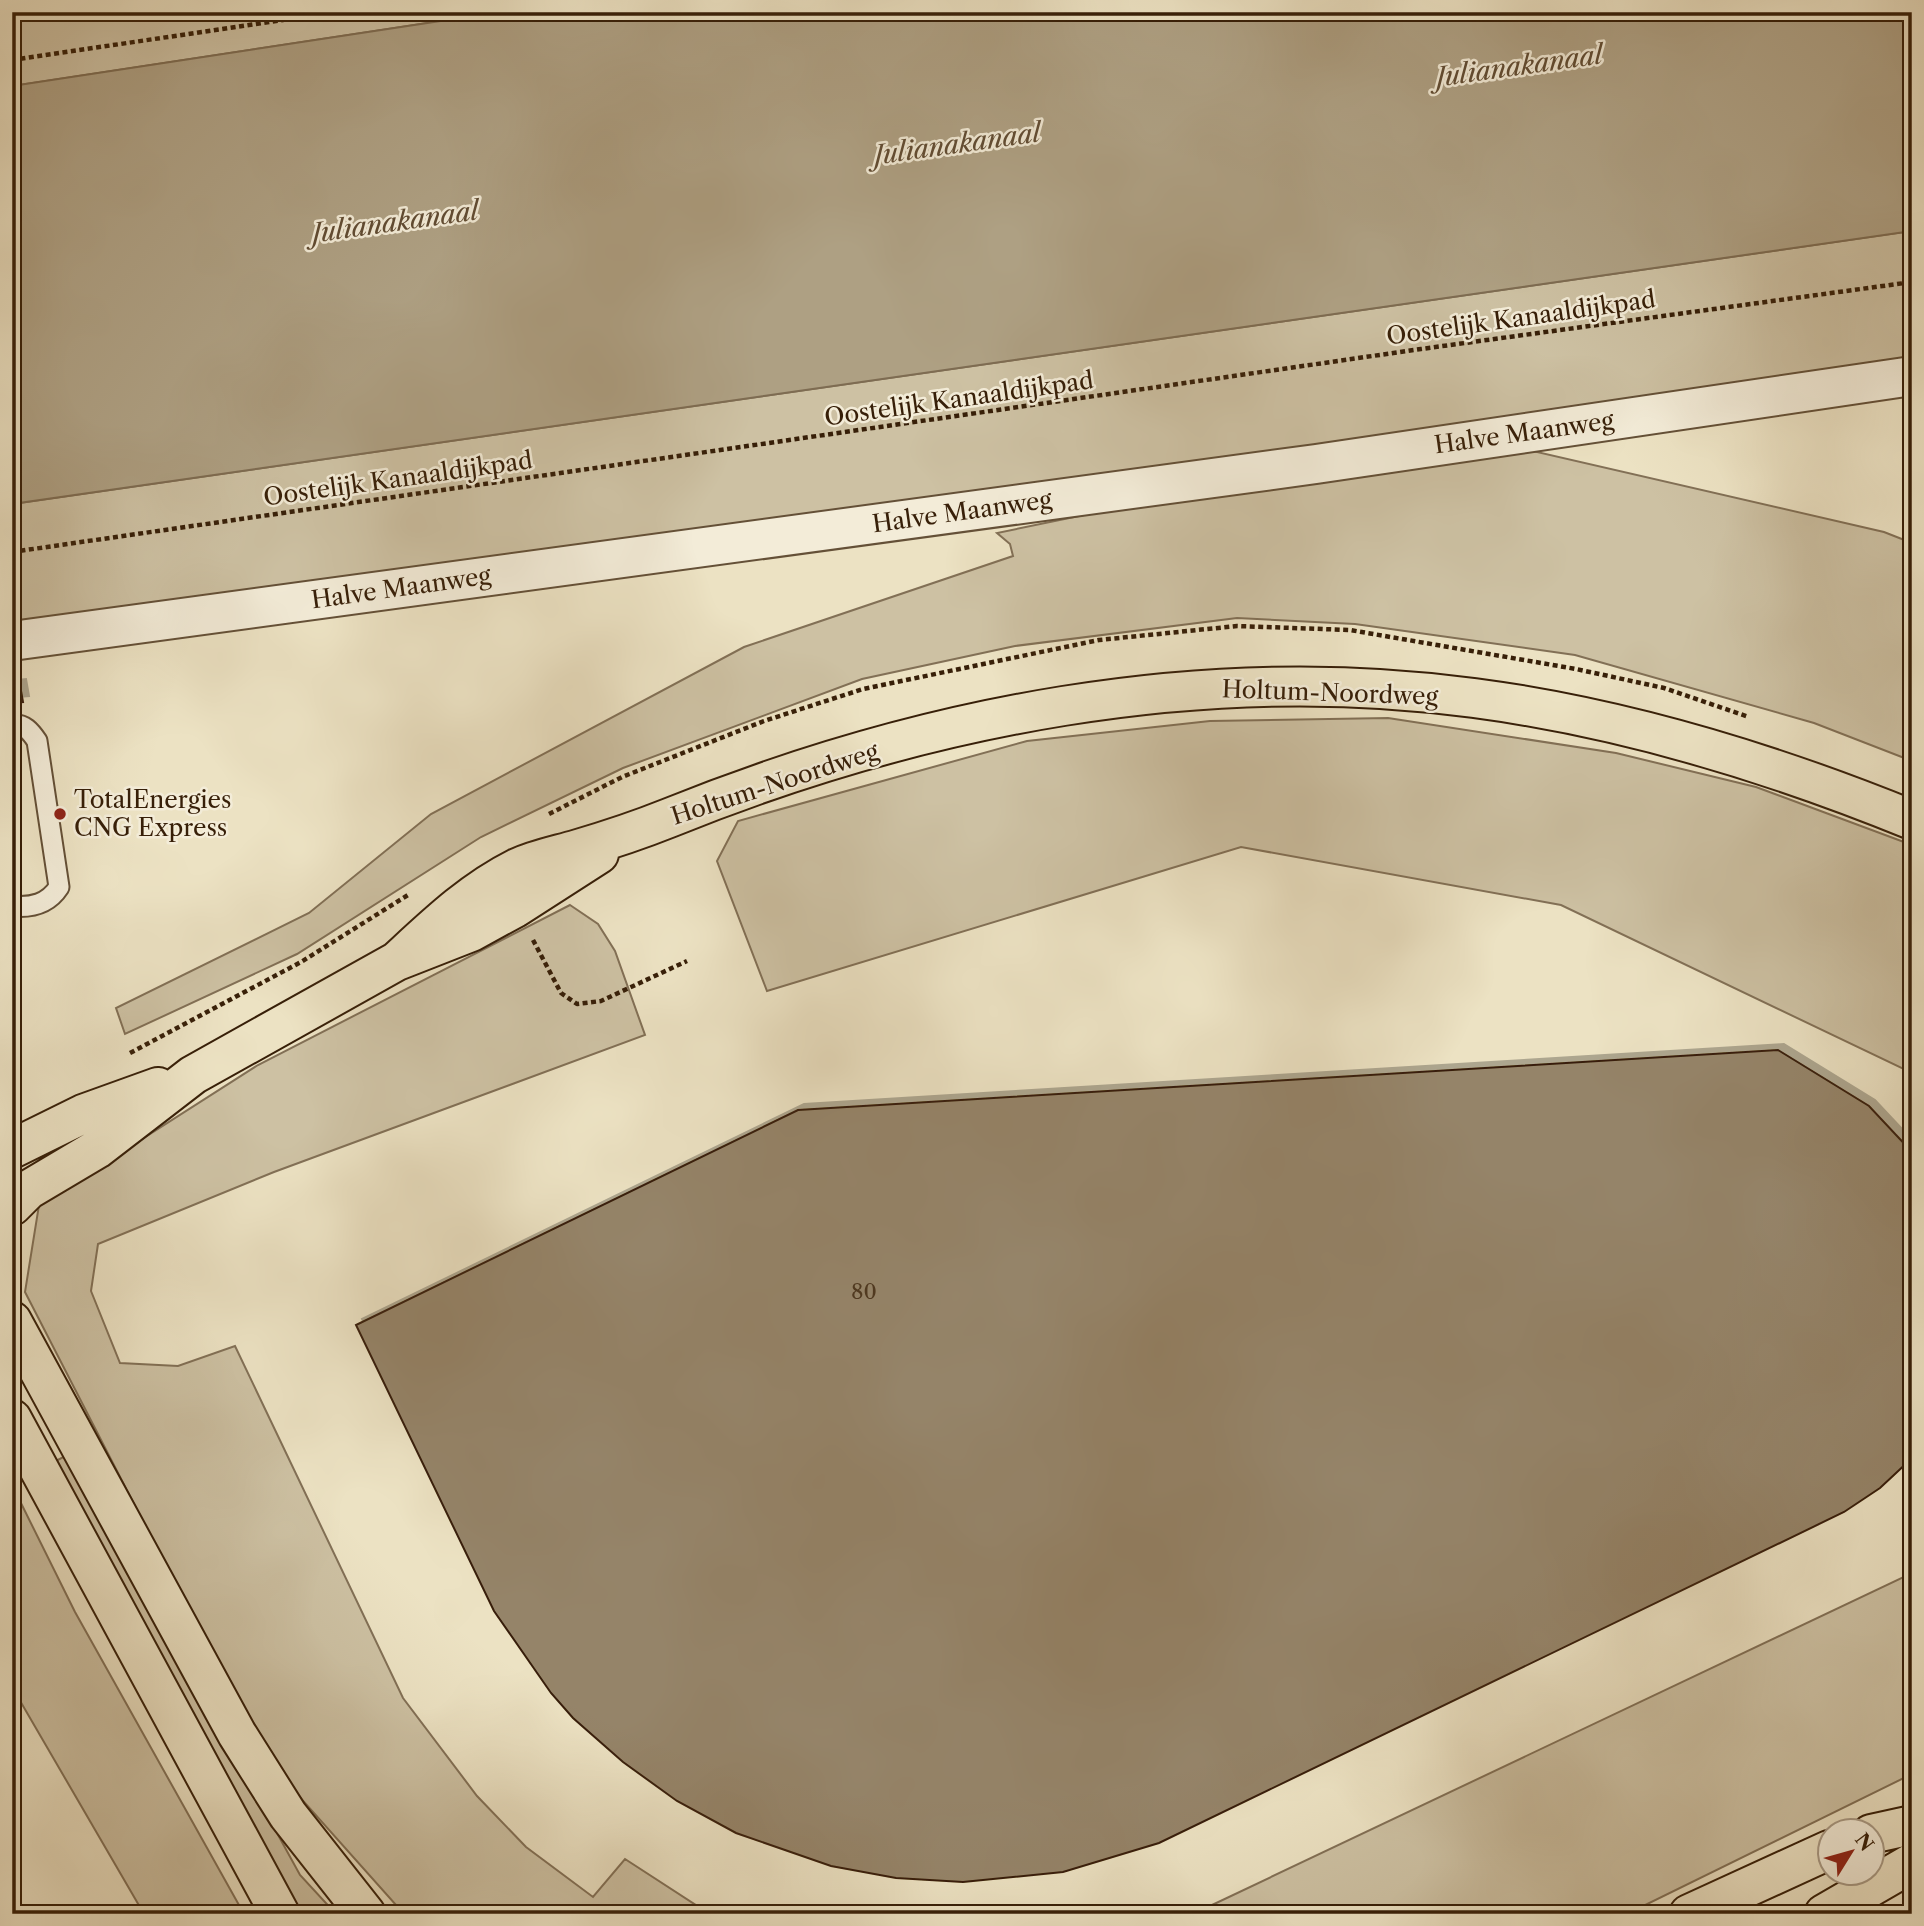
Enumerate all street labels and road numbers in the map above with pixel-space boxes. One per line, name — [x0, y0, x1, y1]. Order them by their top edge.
street label: Oostelijk Kanaaldijkpad — [1385, 284, 1658, 351]
street label: Oostelijk Kanaaldijkpad — [823, 365, 1096, 432]
street label: Halve Maanweg — [1432, 405, 1616, 459]
street label: Oostelijk Kanaaldijkpad — [262, 445, 535, 512]
street label: Halve Maanweg — [870, 484, 1054, 538]
street label: Halve Maanweg — [309, 560, 493, 614]
street label: Holtum-Noordweg — [1221, 674, 1439, 711]
street label: Holtum-Noordweg — [667, 736, 883, 831]

